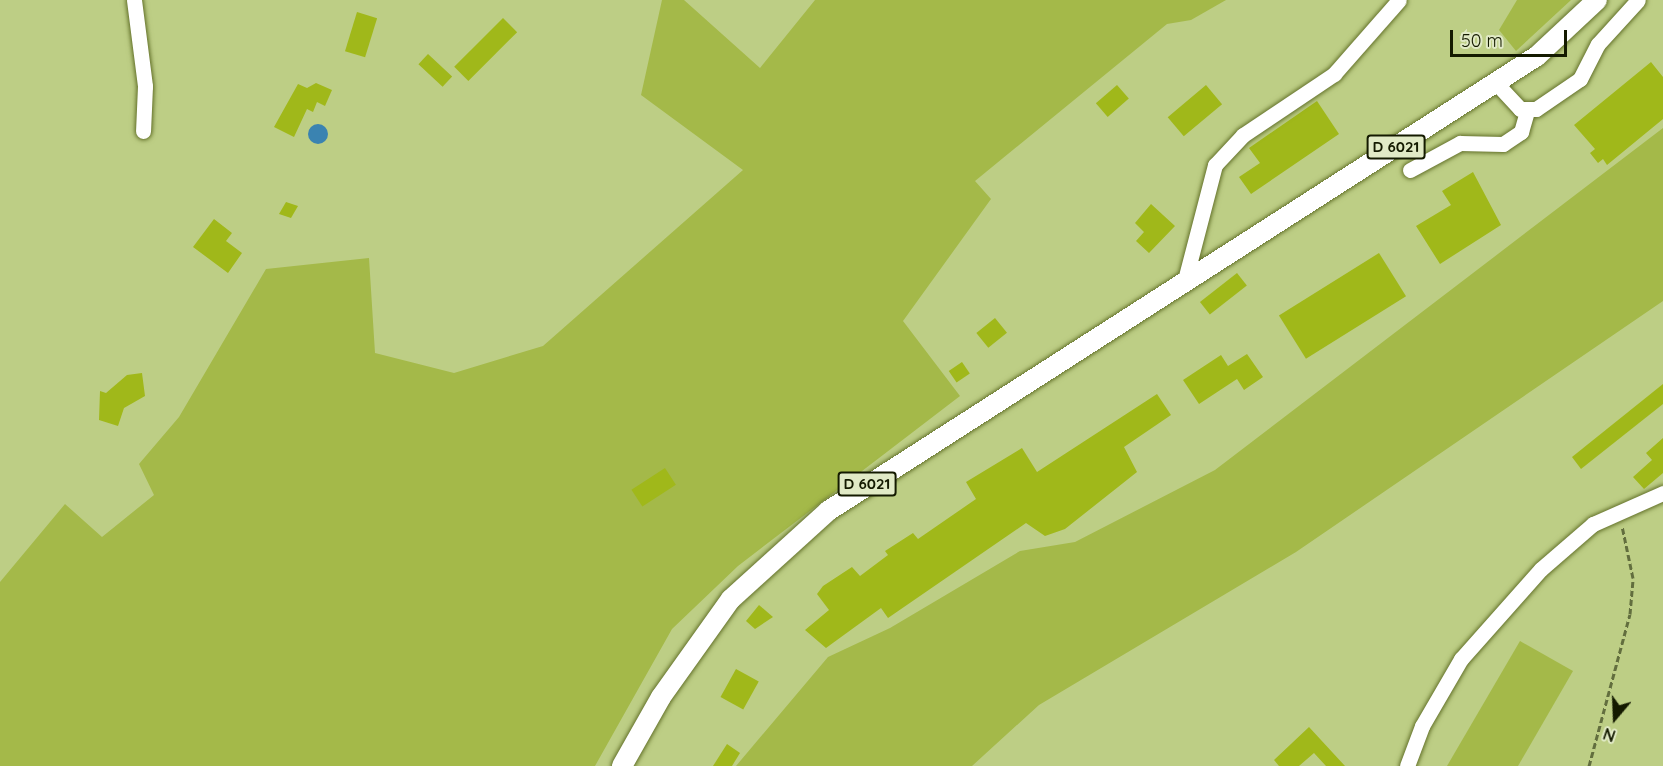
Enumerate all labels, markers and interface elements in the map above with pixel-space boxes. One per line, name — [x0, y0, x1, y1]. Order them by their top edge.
scale bar — [1453, 18, 1570, 56]
text: 50 m — [1461, 29, 1503, 52]
road number: D 6021 — [1366, 135, 1426, 159]
road number: D 6021 — [837, 472, 897, 496]
north arrow — [1585, 688, 1645, 748]
text: N — [1600, 724, 1618, 746]

